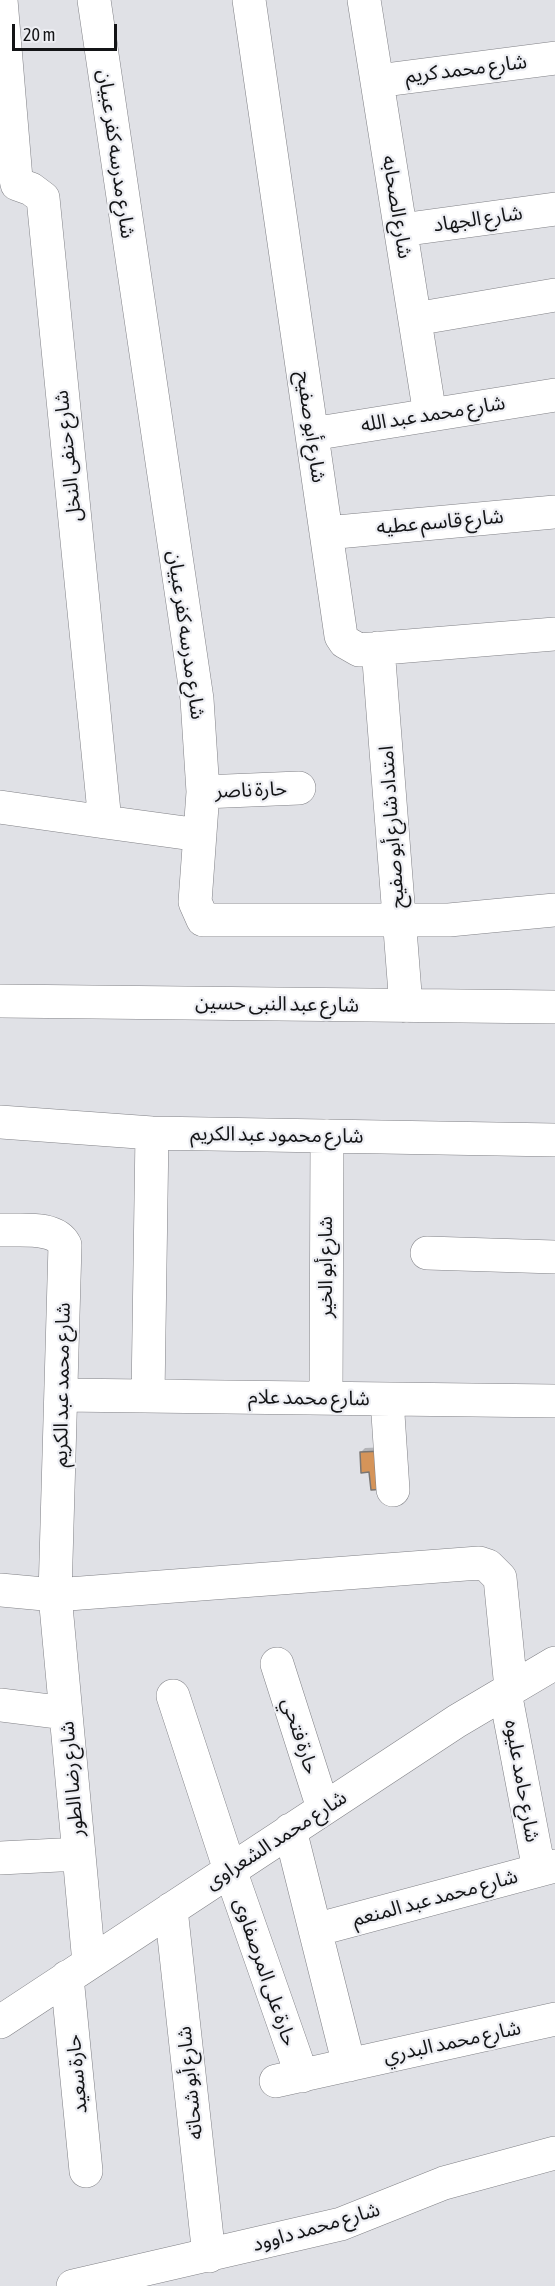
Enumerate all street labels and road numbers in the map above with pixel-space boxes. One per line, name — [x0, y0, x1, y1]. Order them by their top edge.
street label: شارع محمد كريم — [404, 50, 528, 88]
street label: شارع مدرسه كفر عبيان — [92, 68, 140, 240]
street label: شارع الصحابه — [377, 154, 417, 260]
street label: شارع الجهاد — [432, 201, 524, 237]
street label: شارع أبو صفيح — [291, 370, 331, 484]
street label: شارع حنفى النخل — [49, 389, 87, 523]
street label: شارع محمد عبد الله — [359, 391, 507, 437]
street label: شارع قاسم عطيه — [375, 504, 505, 540]
street label: شارع مدرسه كفر عبيان — [162, 549, 210, 721]
street label: امتداد شارع أبو صفيح — [374, 745, 410, 909]
street label: حارة ناصر — [215, 777, 287, 803]
street label: شارع عبد النبى حسين — [195, 991, 359, 1017]
street label: شارع محمود عبد الكريم — [190, 1121, 364, 1149]
street label: شارع أبو الخير — [314, 1216, 338, 1318]
street label: شارع محمد عبد الكريم — [49, 1302, 75, 1468]
street label: شارع محمد علام — [248, 1385, 370, 1411]
street label: حارة فتحي — [276, 1695, 324, 1777]
street label: شارع حامد عليوه — [499, 1718, 545, 1844]
street label: شارع رضا الطور — [55, 1720, 89, 1838]
street label: شارع محمد الشعراوى — [201, 1785, 351, 1895]
street label: شارع محمد عبد المنعم — [350, 1864, 520, 1932]
street label: حارة على المرصفاوى — [228, 1895, 302, 2049]
street label: شارع محمد البدري — [381, 2016, 523, 2068]
street label: شارع أبو شحاته — [172, 2025, 208, 2141]
street label: حارة سعيد — [62, 2034, 92, 2114]
street label: شارع محمد داوود — [249, 2197, 383, 2257]

